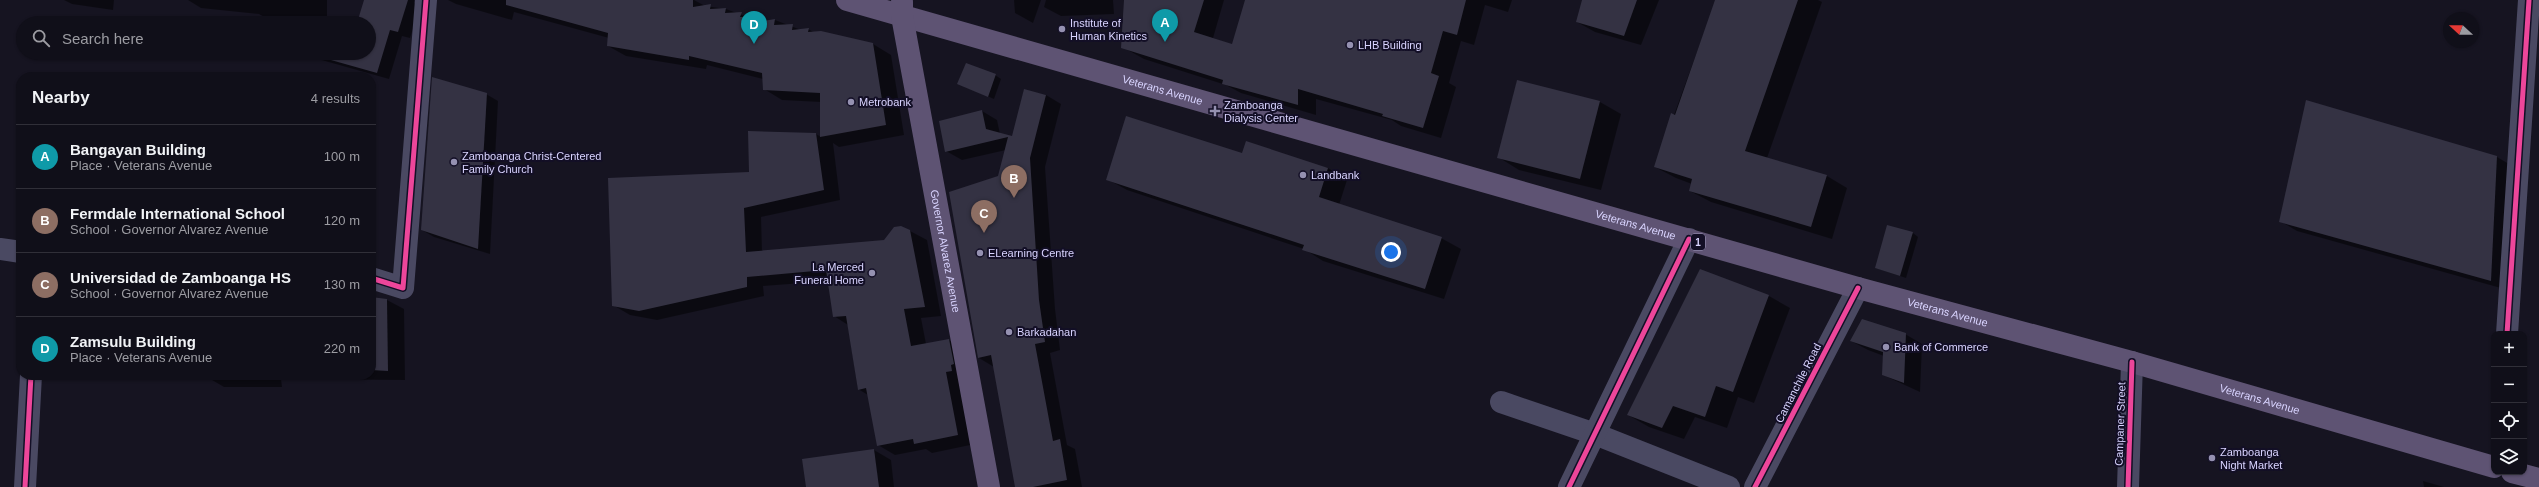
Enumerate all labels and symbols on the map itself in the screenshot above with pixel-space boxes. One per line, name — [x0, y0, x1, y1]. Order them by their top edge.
pin: A — [1152, 9, 1178, 42]
pin: D — [741, 11, 767, 44]
north arrow — [2443, 12, 2479, 48]
place label: Institute of Human Kinetics — [1070, 17, 1148, 42]
marker: Institute of Human Kinetics — [1057, 24, 1067, 34]
place label: LHB Building — [1358, 39, 1422, 51]
marker: LHB Building — [1345, 40, 1355, 50]
street label: Veterans Avenue — [1121, 73, 1204, 107]
place label: Metrobank — [859, 96, 911, 108]
marker: Metrobank — [846, 97, 856, 107]
place label: Zamboanga Dialysis Center — [1224, 99, 1298, 124]
marker: Zamboanga Dialysis Center — [1209, 105, 1221, 117]
place label: Zamboanga Christ-Centered Family Church — [462, 150, 601, 175]
marker: Zamboanga Christ-Centered Family Church — [449, 157, 459, 167]
pin: B — [1001, 165, 1027, 198]
place label: Landbank — [1311, 169, 1360, 181]
marker: Landbank — [1298, 170, 1308, 180]
street label: Governor Alvarez Avenue — [928, 189, 963, 313]
pin: C — [971, 200, 997, 233]
street label: Veterans Avenue — [1594, 208, 1677, 242]
road number: 1 — [1691, 234, 1705, 250]
your location — [1381, 242, 1401, 262]
place label: ELearning Centre — [988, 247, 1074, 259]
marker: ELearning Centre — [975, 248, 985, 258]
place label: La Merced Funeral Home — [794, 261, 864, 286]
marker: La Merced Funeral Home — [867, 268, 877, 278]
street label: Veterans Avenue — [1906, 296, 1989, 329]
place label: Barkadahan — [1017, 326, 1076, 338]
marker: Barkadahan — [1004, 327, 1014, 337]
street label: Camanchile Road — [1773, 341, 1823, 425]
place label: Bank of Commerce — [1894, 341, 1988, 353]
marker: Bank of Commerce — [1881, 342, 1891, 352]
street label: Campaner Street — [2113, 382, 2127, 466]
street label: Veterans Avenue — [2218, 382, 2301, 416]
place label: Zamboanga Night Market — [2220, 446, 2282, 471]
marker: Zamboanga Night Market — [2207, 453, 2217, 463]

